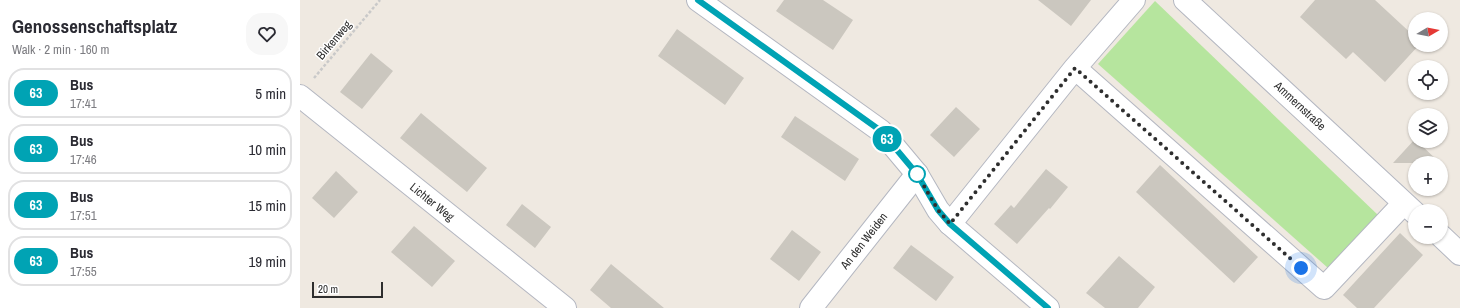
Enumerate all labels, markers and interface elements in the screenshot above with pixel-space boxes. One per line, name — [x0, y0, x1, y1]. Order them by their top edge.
north arrow — [1408, 12, 1448, 52]
map controls — [1408, 12, 1448, 244]
text: Genossenschaftsplatz — [12, 13, 177, 39]
button: heart — [246, 13, 288, 55]
street label: Birkenweg — [313, 17, 355, 63]
text: Walk · 2 min · 160 m — [12, 41, 109, 58]
button: locate — [1408, 60, 1448, 100]
text: Bus — [70, 74, 93, 95]
street label: Ammernstraße — [1270, 77, 1329, 134]
text: 5 min — [255, 83, 286, 104]
text: 63 — [30, 84, 42, 102]
text: 17:41 — [70, 95, 97, 112]
button: layers — [1408, 108, 1448, 148]
line badge: 63 — [869, 126, 905, 152]
text: Bus — [70, 130, 93, 151]
text: 63 — [881, 130, 893, 148]
text: 10 min — [248, 139, 286, 160]
text: 63 — [30, 140, 42, 158]
text: 17:46 — [70, 151, 97, 168]
button: + — [1408, 156, 1448, 196]
unlabelled marker — [908, 165, 926, 183]
street label: Lichter Weg — [406, 179, 458, 225]
text: Bus — [70, 186, 93, 207]
text: 15 min — [248, 195, 286, 216]
text: 63 — [30, 196, 42, 214]
button: − — [1408, 204, 1448, 244]
text: 17:51 — [70, 207, 97, 224]
street label: An den Weiden — [836, 209, 891, 273]
text: Bus — [70, 242, 93, 263]
text: 19 min — [248, 251, 286, 272]
text: 63 — [30, 252, 42, 270]
your location — [1291, 258, 1311, 278]
text: 17:55 — [70, 263, 97, 280]
scale bar — [312, 280, 383, 299]
text: 20 m — [318, 282, 338, 296]

